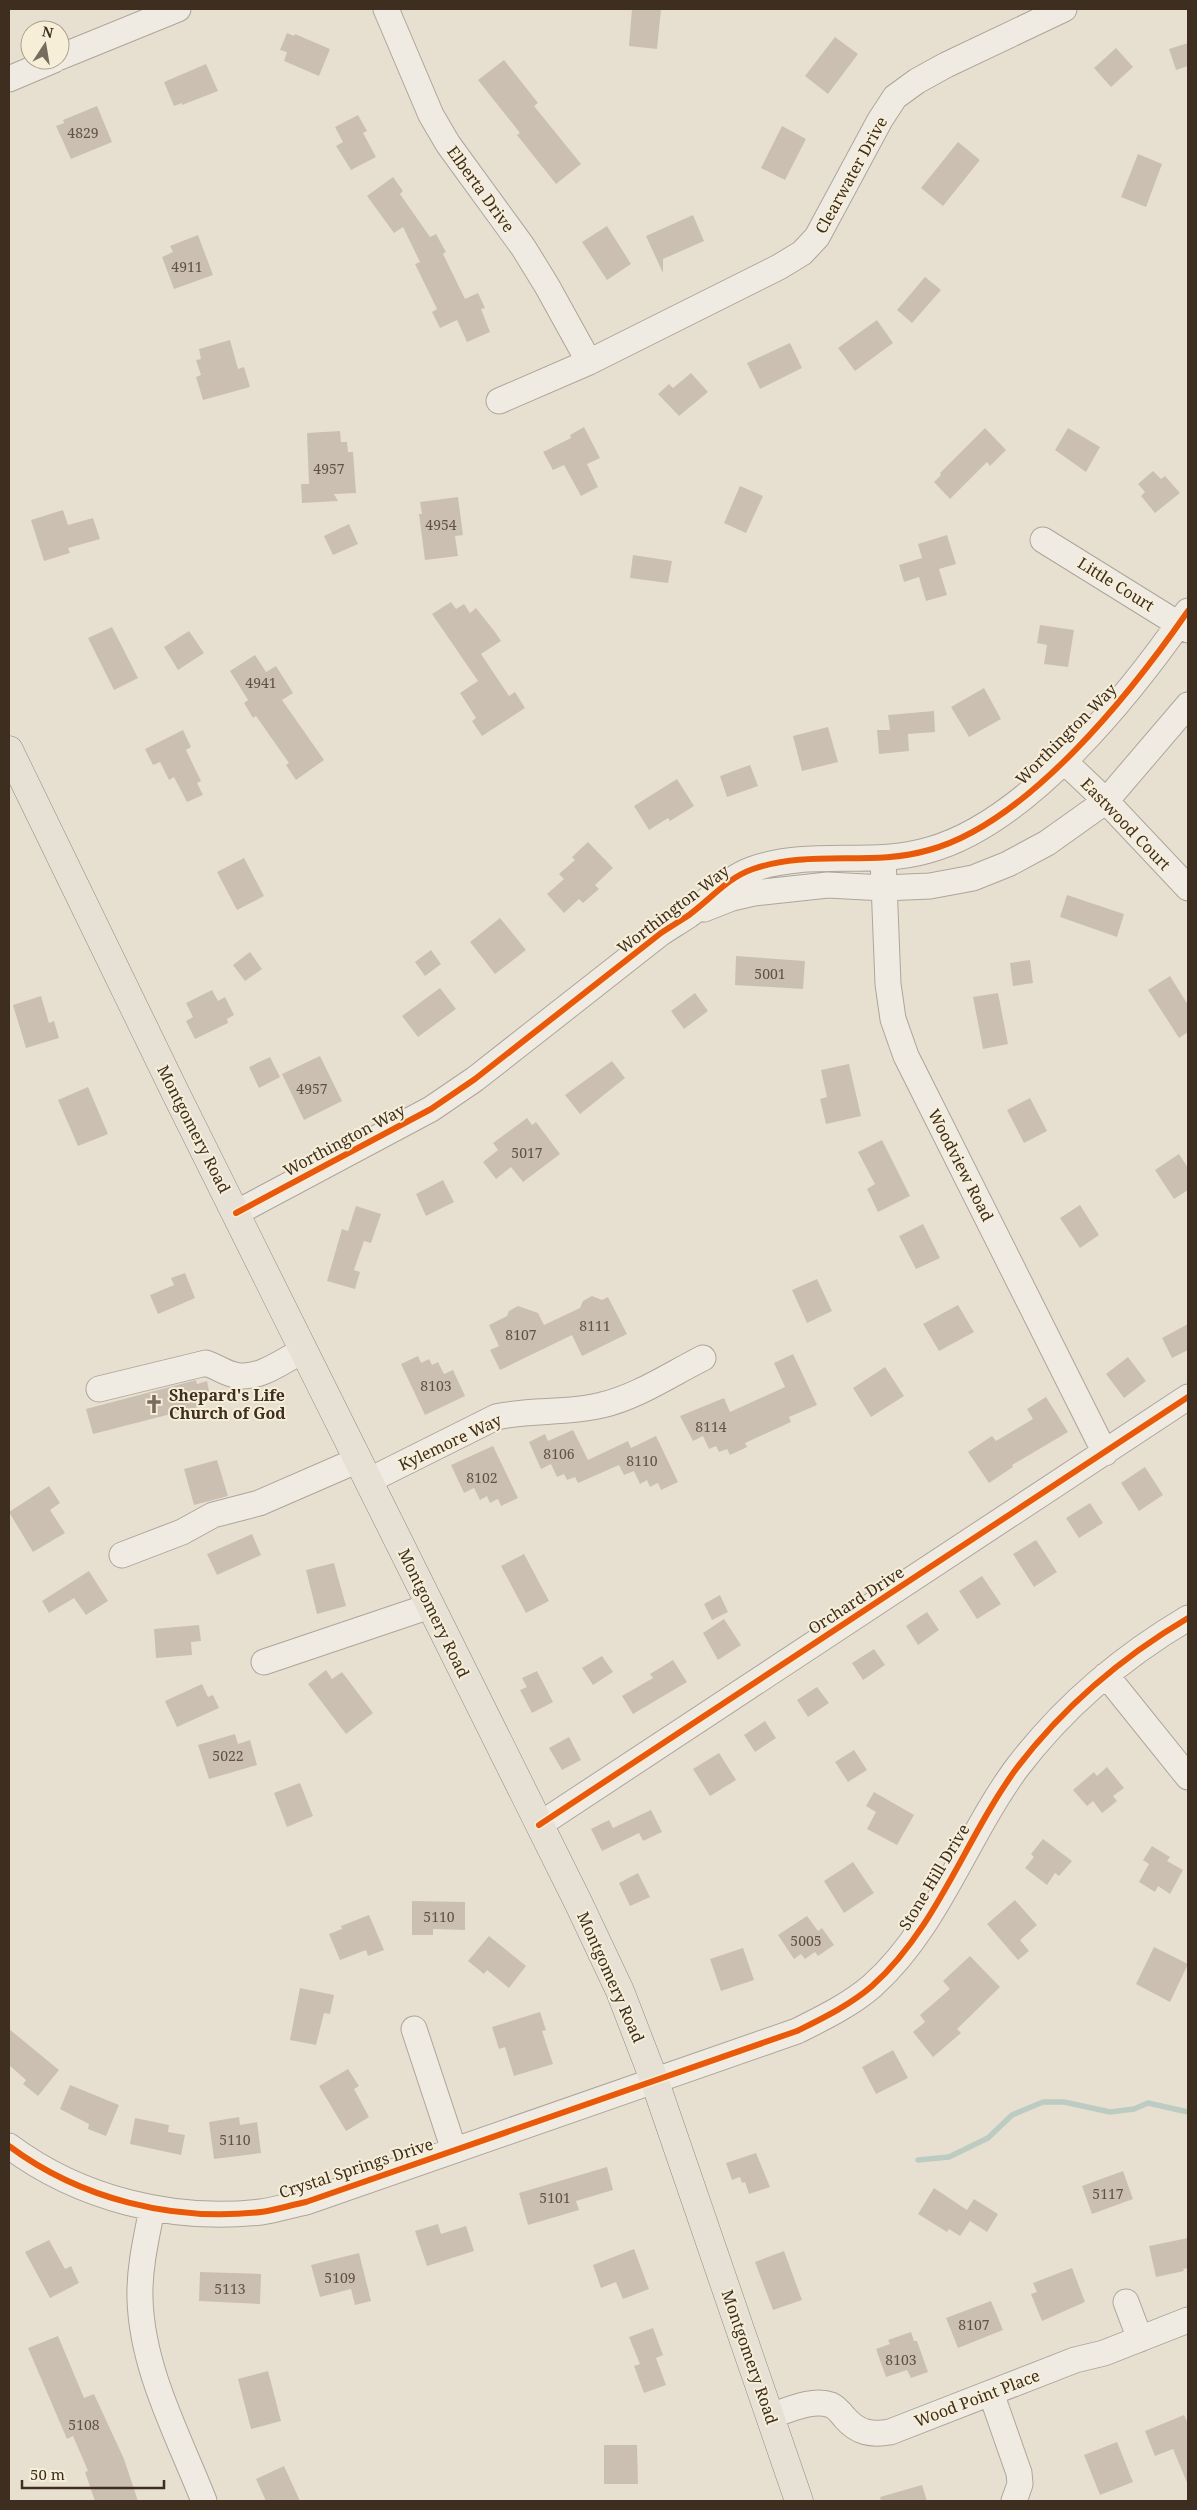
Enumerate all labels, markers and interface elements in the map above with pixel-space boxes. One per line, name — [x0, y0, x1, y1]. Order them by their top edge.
north arrow — [20, 20, 70, 70]
text: N — [40, 21, 55, 42]
street label: Clearwater Drive — [810, 113, 892, 237]
house number: 4829 — [67, 123, 99, 142]
street label: Elberta Drive — [442, 141, 520, 237]
house number: 4911 — [171, 257, 203, 276]
house number: 4957 — [313, 459, 345, 478]
house number: 4954 — [425, 515, 457, 534]
street label: Little Court — [1074, 552, 1159, 616]
house number: 4941 — [245, 673, 277, 692]
street label: Worthington Way — [1010, 678, 1122, 790]
street label: Eastwood Court — [1076, 773, 1176, 875]
street label: Worthington Way — [612, 859, 734, 958]
house number: 5001 — [754, 964, 786, 983]
street label: Montgomery Road — [152, 1061, 236, 1197]
house number: 4957 — [296, 1079, 328, 1098]
street label: Worthington Way — [279, 1098, 410, 1181]
street label: Woodview Road — [923, 1105, 999, 1225]
house number: 5017 — [511, 1143, 543, 1162]
house number: 8111 — [579, 1316, 611, 1335]
house number: 8107 — [505, 1325, 537, 1344]
house number: 8103 — [420, 1376, 452, 1395]
place label: Shepard's Life Church of God — [169, 1384, 286, 1424]
church icon: Shepard's Life Church of God — [143, 1393, 165, 1415]
street label: Kylemore Way — [395, 1408, 506, 1475]
house number: 8114 — [695, 1417, 727, 1436]
house number: 8106 — [543, 1444, 575, 1463]
house number: 8110 — [626, 1451, 658, 1470]
house number: 8102 — [466, 1468, 498, 1487]
street label: Montgomery Road — [393, 1545, 475, 1681]
street label: Orchard Drive — [804, 1561, 908, 1639]
house number: 5022 — [212, 1746, 244, 1765]
street label: Stone Hill Drive — [894, 1820, 974, 1934]
house number: 5110 — [423, 1907, 455, 1926]
street label: Montgomery Road — [572, 1908, 650, 2046]
house number: 5005 — [790, 1931, 822, 1950]
house number: 5110 — [219, 2130, 251, 2149]
street label: Crystal Springs Drive — [276, 2133, 436, 2203]
house number: 5117 — [1092, 2184, 1124, 2203]
house number: 5101 — [539, 2188, 571, 2207]
house number: 5109 — [324, 2268, 356, 2287]
house number: 5113 — [214, 2279, 246, 2298]
street label: Montgomery Road — [717, 2287, 783, 2427]
house number: 8107 — [958, 2315, 990, 2334]
house number: 8103 — [885, 2350, 917, 2369]
street label: Wood Point Place — [911, 2364, 1043, 2432]
house number: 5108 — [68, 2415, 100, 2434]
scale bar — [22, 2458, 165, 2490]
text: 50 m — [30, 2464, 65, 2484]

